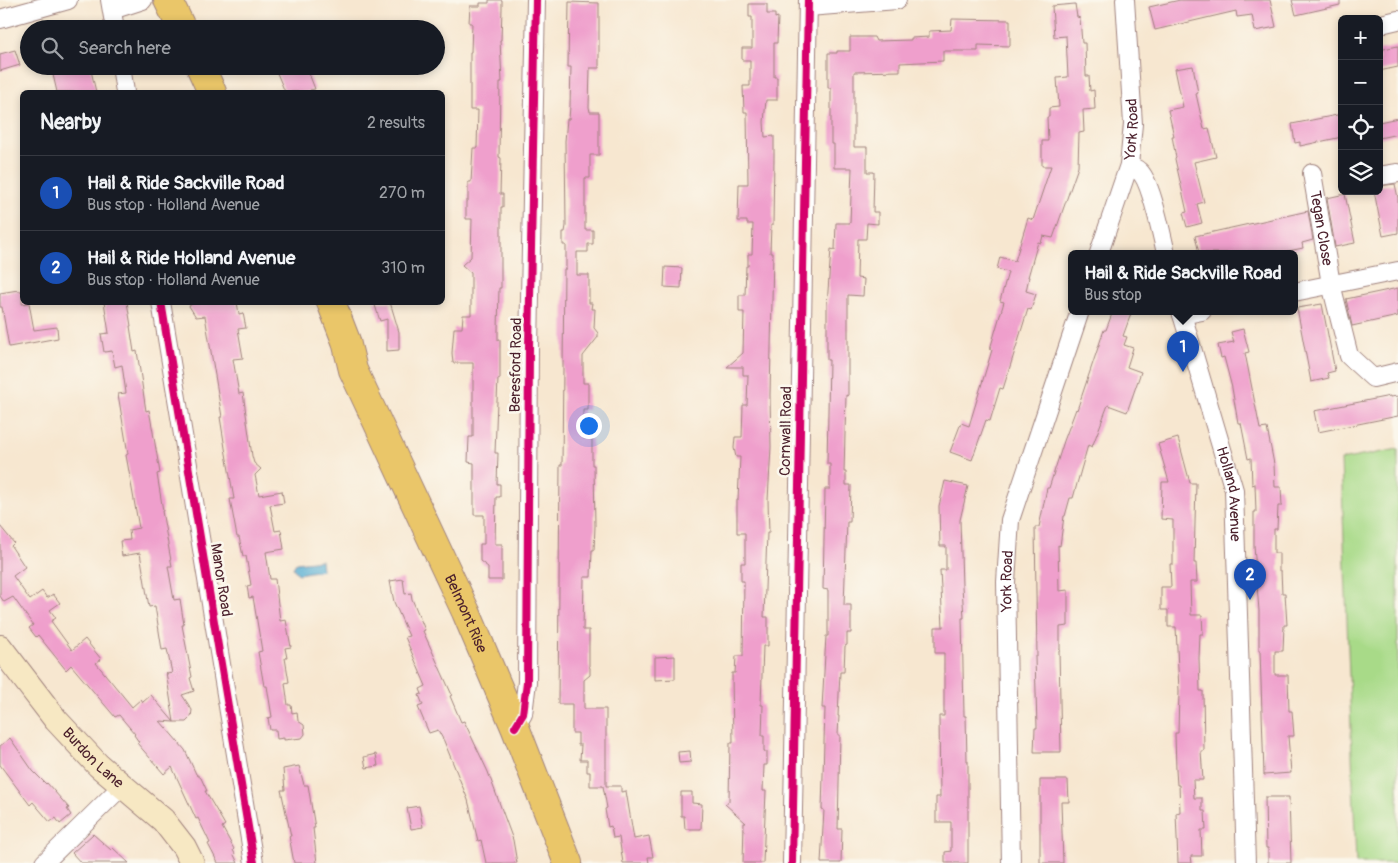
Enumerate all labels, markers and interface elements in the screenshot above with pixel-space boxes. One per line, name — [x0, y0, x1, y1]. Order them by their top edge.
map controls — [1338, 15, 1383, 195]
button: + — [1338, 15, 1383, 60]
search box — [20, 20, 445, 75]
icon: search — [38, 34, 66, 62]
text: Search here — [78, 36, 171, 60]
button: − — [1338, 60, 1383, 105]
street label: York Road — [1120, 98, 1143, 162]
button: locate — [1338, 105, 1383, 150]
text: Nearby — [40, 109, 101, 136]
text: 2 results — [367, 113, 425, 133]
button: layers — [1338, 150, 1383, 195]
text: Hail & Ride Sackville Road — [87, 171, 285, 195]
text: 1 — [53, 183, 59, 203]
text: 270 m — [379, 183, 425, 203]
street label: Tegan Close — [1306, 189, 1337, 268]
text: Bus stop · Holland Avenue — [87, 195, 260, 215]
text: Hail & Ride Holland Avenue — [87, 246, 295, 270]
popup — [1068, 250, 1298, 315]
text: 2 — [52, 258, 60, 278]
text: 310 m — [381, 258, 425, 278]
text: Hail & Ride Sackville Road — [1084, 261, 1282, 285]
text: Bus stop · Holland Avenue — [87, 270, 260, 290]
text: Bus stop — [1084, 285, 1142, 305]
street label: Beresford Road — [506, 317, 526, 413]
pin: 1 — [1167, 331, 1199, 372]
street label: Cornwall Road — [776, 386, 796, 476]
your location — [576, 413, 602, 439]
street label: Holland Avenue — [1212, 444, 1245, 542]
street label: Manor Road — [206, 542, 236, 618]
street label: York Road — [996, 550, 1018, 613]
pin: 2 — [1234, 559, 1266, 600]
street label: Belmont Rise — [440, 571, 492, 656]
street label: Burdon Lane — [58, 723, 128, 793]

